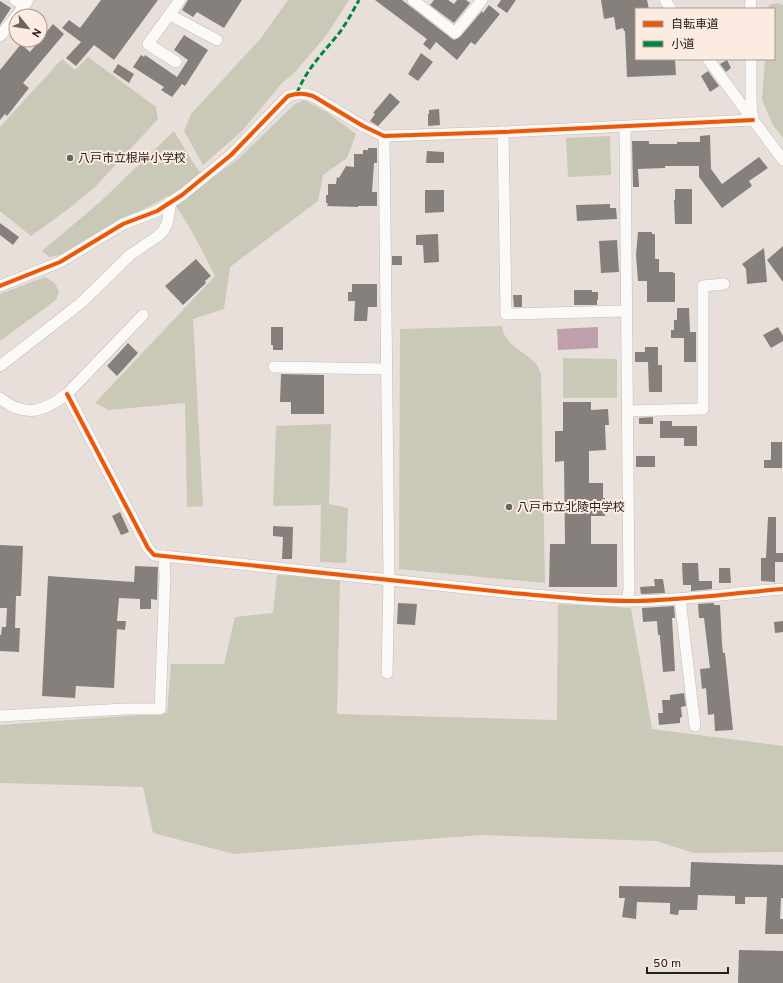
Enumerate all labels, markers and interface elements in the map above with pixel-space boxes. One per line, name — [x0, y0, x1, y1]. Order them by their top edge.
north arrow — [8, 8, 48, 48]
legend — [635, 8, 775, 60]
text: 自転車道 — [671, 17, 719, 33]
text: N — [28, 26, 44, 39]
text: 小道 — [671, 37, 695, 53]
place label: 八戸市立根岸小学校 — [78, 151, 186, 167]
marker: 八戸市立根岸小学校 — [65, 153, 75, 163]
place label: 八戸市立北陵中学校 — [517, 500, 625, 516]
marker: 八戸市立北陵中学校 — [504, 502, 514, 512]
scale bar — [647, 949, 728, 975]
text: 50 m — [653, 956, 681, 972]

